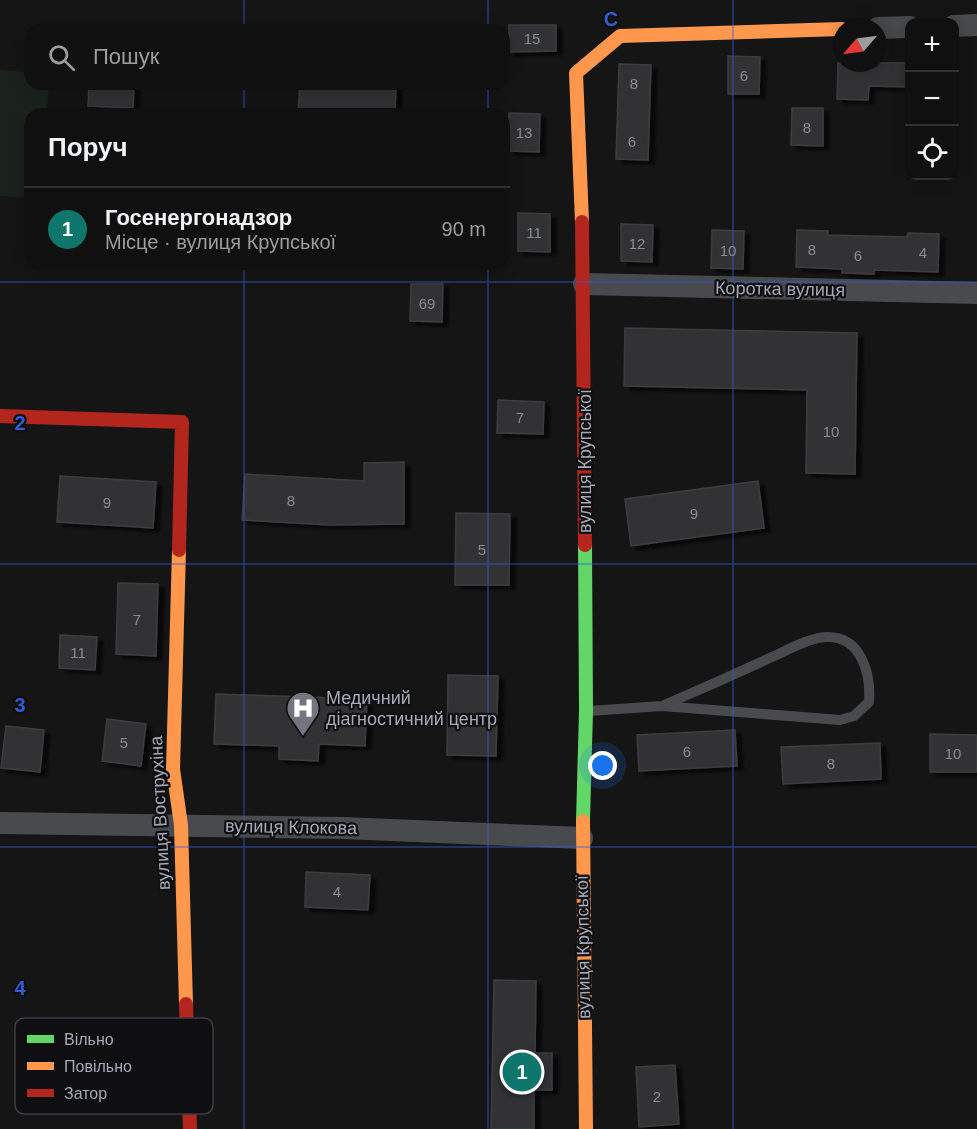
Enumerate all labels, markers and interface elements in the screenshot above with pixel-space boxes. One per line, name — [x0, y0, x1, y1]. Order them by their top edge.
text: C — [604, 8, 618, 30]
north arrow — [833, 18, 887, 72]
map controls — [905, 18, 959, 180]
button: + — [905, 18, 959, 72]
search box — [24, 24, 510, 90]
house number: 15 — [524, 30, 540, 47]
icon: search — [45, 41, 78, 74]
text: Пошук — [93, 44, 159, 69]
house number: 6 — [740, 67, 748, 84]
button: − — [905, 72, 959, 126]
house number: 8 — [630, 75, 638, 92]
house number: 8 — [803, 119, 811, 136]
house number: 13 — [516, 124, 532, 141]
button: locate — [905, 126, 959, 180]
text: Поруч — [48, 132, 128, 162]
house number: 6 — [628, 133, 636, 150]
text: Госенергонадзор — [105, 205, 292, 230]
text: 1 — [62, 218, 73, 240]
text: 90 m — [442, 218, 486, 240]
house number: 11 — [526, 224, 542, 241]
text: Місце · вулиця Крупської — [105, 231, 336, 253]
house number: 12 — [629, 235, 645, 252]
house number: 8 — [808, 241, 816, 258]
house number: 10 — [720, 242, 736, 259]
house number: 4 — [919, 244, 927, 261]
house number: 6 — [854, 247, 862, 264]
street label: Коротка вулиця — [715, 278, 845, 300]
house number: 69 — [419, 295, 435, 312]
street label: вулиця Крупської — [575, 389, 595, 533]
house number: 7 — [516, 409, 524, 426]
text: 2 — [14, 412, 26, 434]
house number: 10 — [823, 423, 839, 440]
house number: 8 — [287, 492, 295, 509]
house number: 9 — [103, 494, 111, 511]
house number: 9 — [690, 505, 698, 522]
house number: 5 — [478, 541, 486, 558]
house number: 7 — [133, 611, 141, 628]
house number: 11 — [70, 644, 86, 661]
place label: Медичний діагностичний центр — [326, 688, 497, 729]
hospital icon: Медичний діагностичний центр — [285, 690, 321, 737]
text: 3 — [14, 694, 26, 716]
house number: 5 — [120, 734, 128, 751]
street label: вулиця Вострухіна — [146, 734, 174, 891]
house number: 6 — [683, 743, 691, 760]
house number: 10 — [945, 745, 961, 762]
your location — [588, 751, 617, 780]
house number: 8 — [827, 755, 835, 772]
street label: вулиця Клокова — [225, 816, 358, 838]
street label: вулиця Крупської — [572, 875, 594, 1019]
house number: 4 — [333, 883, 341, 900]
text: 4 — [14, 977, 26, 999]
legend — [15, 1018, 213, 1114]
text: Вільно — [64, 1031, 114, 1048]
pin: 1 — [502, 1050, 542, 1094]
text: Повільно — [64, 1058, 132, 1075]
text: Затор — [64, 1085, 107, 1102]
house number: 2 — [653, 1088, 661, 1105]

